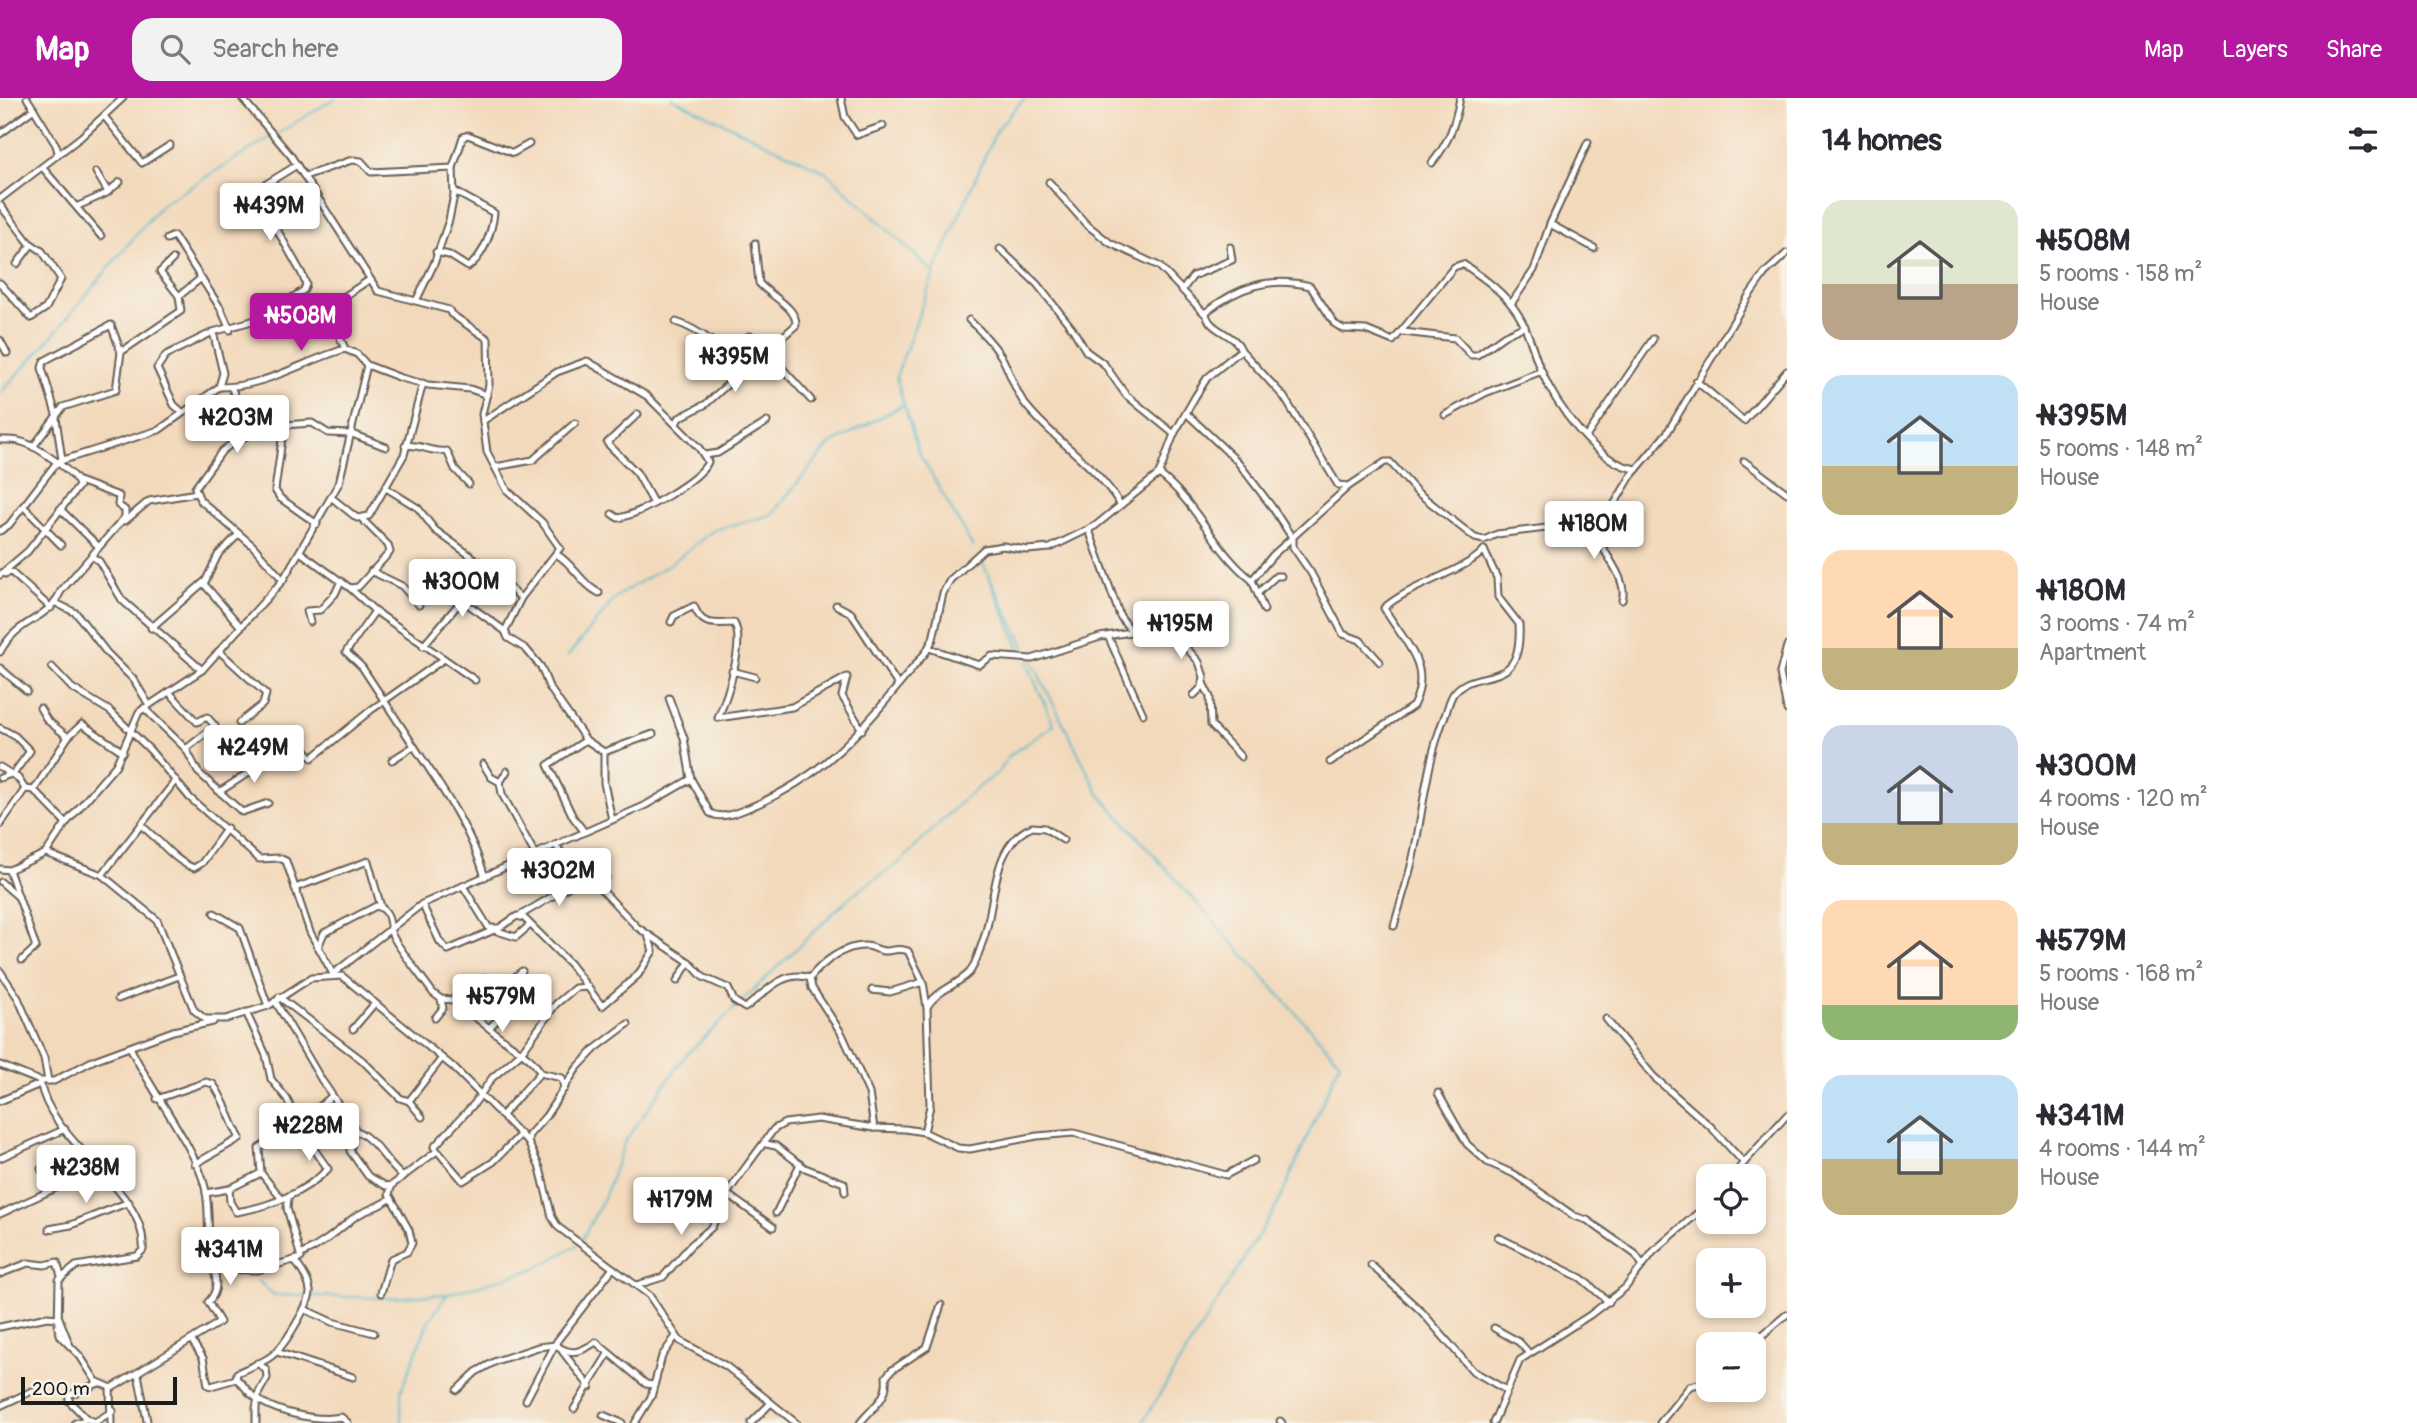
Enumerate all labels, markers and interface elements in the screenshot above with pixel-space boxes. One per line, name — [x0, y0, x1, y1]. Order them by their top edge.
search box — [132, 18, 622, 81]
text: Map — [35, 29, 90, 70]
icon: search — [156, 30, 194, 68]
text: Search here — [212, 33, 339, 65]
text: Map — [2144, 35, 2184, 64]
text: Layers — [2222, 35, 2288, 64]
text: Share — [2326, 35, 2382, 64]
icon: filters — [2344, 121, 2382, 159]
text: 14 homes — [1822, 122, 1942, 159]
pin: ₦439M — [221, 184, 319, 243]
text: ₦439M — [236, 191, 304, 220]
text: ₦508M — [2039, 222, 2130, 259]
icon: home — [1878, 228, 1962, 312]
text: 5 rooms · 158 m² — [2039, 259, 2202, 288]
text: House — [2039, 288, 2099, 317]
pin: ₦508M — [252, 294, 350, 353]
text: ₦508M — [266, 301, 336, 330]
pin: ₦395M — [686, 334, 784, 394]
text: ₦395M — [701, 342, 769, 371]
pin: ₦203M — [188, 396, 286, 455]
text: ₦395M — [2039, 397, 2127, 434]
text: ₦203M — [201, 403, 273, 432]
icon: home — [1878, 403, 1962, 487]
text: 5 rooms · 148 m² — [2039, 434, 2203, 463]
text: House — [2039, 463, 2099, 492]
pin: ₦180M — [1545, 502, 1643, 561]
text: ₦180M — [1561, 509, 1627, 538]
pin: ₦300M — [413, 560, 511, 619]
text: ₦300M — [425, 567, 499, 596]
text: ₦180M — [2039, 572, 2126, 609]
icon: home — [1878, 578, 1962, 662]
pin: ₦195M — [1132, 602, 1230, 661]
text: ₦195M — [1149, 609, 1213, 638]
text: 3 rooms · 74 m² — [2039, 609, 2195, 638]
text: Apartment — [2039, 638, 2146, 667]
pin: ₦249M — [205, 726, 303, 785]
text: ₦249M — [220, 733, 288, 762]
text: ₦300M — [2039, 747, 2136, 784]
icon: home — [1878, 753, 1962, 837]
text: 4 rooms · 120 m² — [2039, 784, 2208, 813]
text: House — [2039, 813, 2099, 842]
pin: ₦302M — [510, 848, 608, 908]
text: ₦302M — [523, 856, 595, 885]
text: ₦579M — [2039, 922, 2126, 959]
icon: home — [1878, 928, 1962, 1012]
text: 5 rooms · 168 m² — [2039, 959, 2203, 988]
pin: ₦579M — [453, 974, 551, 1034]
text: ₦579M — [469, 982, 535, 1011]
text: House — [2039, 988, 2099, 1017]
text: ₦341M — [2039, 1097, 2124, 1134]
icon: home — [1878, 1103, 1962, 1187]
pin: ₦228M — [260, 1104, 358, 1163]
text: ₦228M — [275, 1111, 343, 1140]
text: 4 rooms · 144 m² — [2039, 1134, 2206, 1163]
pin: ₦238M — [37, 1146, 135, 1205]
text: ₦238M — [53, 1153, 119, 1182]
text: House — [2039, 1163, 2099, 1192]
map controls — [1696, 1164, 1766, 1402]
button: locate — [1696, 1164, 1766, 1234]
pin: ₦179M — [632, 1178, 730, 1237]
text: ₦179M — [649, 1185, 713, 1214]
pin: ₦341M — [181, 1228, 279, 1287]
text: ₦341M — [197, 1235, 263, 1264]
button: + — [1696, 1248, 1766, 1318]
button: − — [1696, 1332, 1766, 1402]
scale bar — [21, 1374, 177, 1406]
text: 200 m — [32, 1377, 90, 1401]

